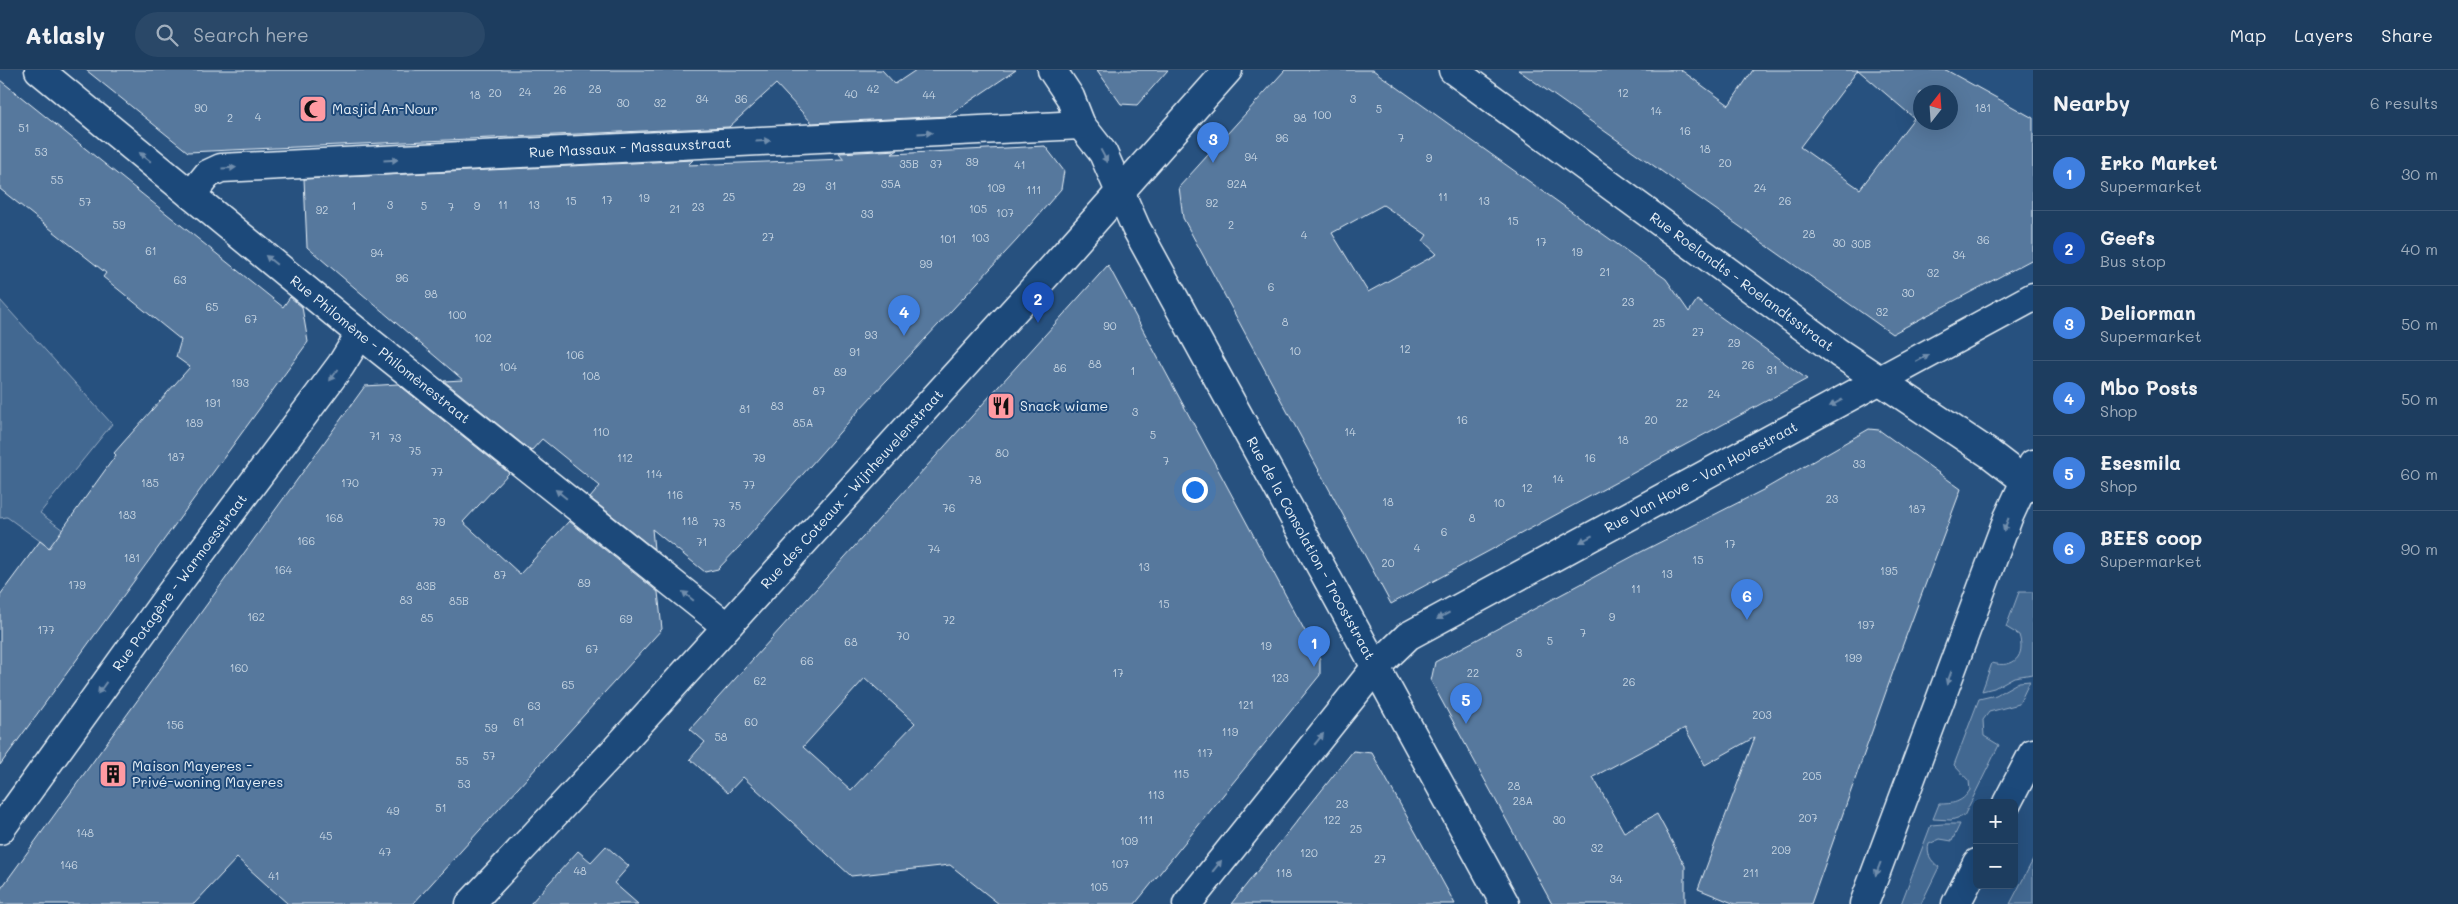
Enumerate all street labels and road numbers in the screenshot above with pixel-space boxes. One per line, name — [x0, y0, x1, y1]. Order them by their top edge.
street label: Rue Massaux - Massauxstraat — [529, 132, 732, 162]
street label: Rue Roelandts - Roelandtsstraat — [1646, 207, 1838, 355]
street label: Rue Philomène - Philomènestraat — [287, 271, 474, 427]
street label: Rue des Coteaux - Wijnheuvelenstraat — [756, 385, 947, 593]
street label: Rue Van Hove - Van Hovestraat — [1601, 417, 1801, 537]
street label: Rue de la Consolation - Trooststraat — [1243, 433, 1380, 663]
street label: Rue Potagère - Warmoesstraat — [108, 489, 251, 674]

